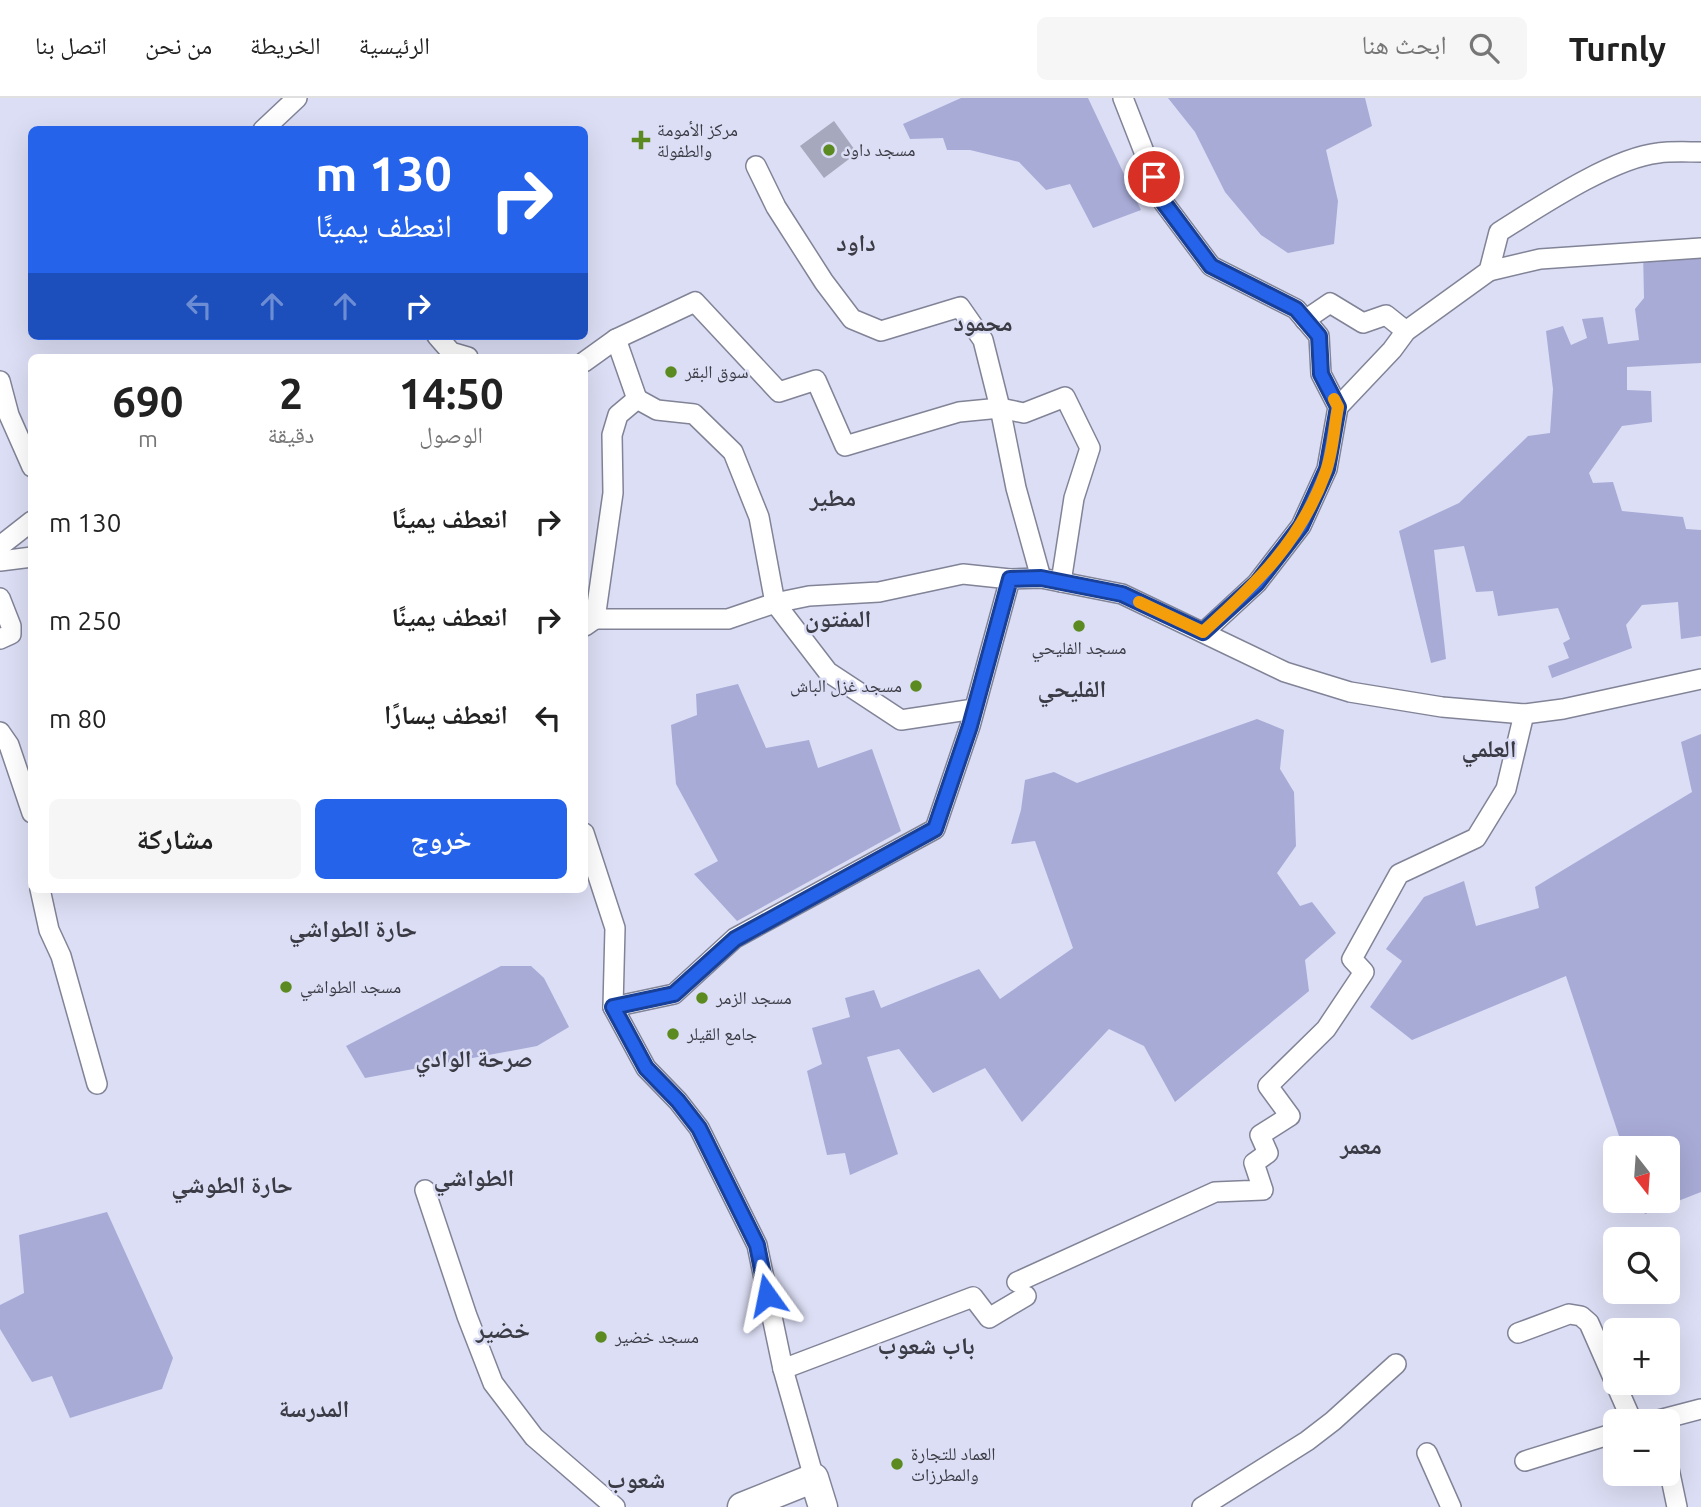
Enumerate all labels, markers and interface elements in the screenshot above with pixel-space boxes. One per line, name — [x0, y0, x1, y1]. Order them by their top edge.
search box — [1037, 17, 1527, 80]
icon: search — [1465, 29, 1503, 67]
text: ابحث هنا — [1361, 30, 1447, 59]
text: Turnly — [1569, 30, 1666, 67]
text: اتصل بنا — [35, 32, 107, 59]
text: من نحن — [145, 32, 212, 59]
text: الخريطة — [250, 32, 321, 59]
text: الرئيسية — [359, 32, 430, 59]
place label: مركز الأمومة والطفولة — [657, 119, 738, 161]
marker: مركز الأمومة والطفولة — [631, 130, 651, 150]
place label: مسجد داود — [843, 139, 915, 160]
marker: مسجد داود — [821, 142, 837, 158]
text: 130 m — [315, 145, 452, 200]
pin — [1124, 147, 1184, 207]
icon: right — [476, 154, 567, 245]
icon: arrive — [1135, 158, 1173, 196]
text: انعطف يمينًا — [316, 207, 452, 243]
district label: داود — [836, 229, 876, 256]
icon: left — [180, 287, 218, 325]
icon: ahead — [253, 287, 291, 325]
icon: ahead — [326, 287, 364, 325]
icon: right — [399, 287, 437, 325]
district label: محمود — [953, 309, 1013, 336]
place label: سوق البقر — [684, 361, 749, 383]
marker: سوق البقر — [663, 364, 679, 380]
text: 2 — [279, 370, 303, 417]
text: 14:50 — [399, 370, 504, 417]
text: 690 — [112, 378, 183, 425]
text: دقيقة — [268, 422, 314, 447]
text: الوصول — [419, 422, 483, 447]
text: m — [138, 426, 158, 451]
district label: مطير — [809, 484, 856, 512]
icon: right — [529, 503, 567, 541]
text: انعطف يمينًا — [392, 504, 508, 533]
text: 130 m — [49, 508, 121, 537]
icon: right — [529, 601, 567, 639]
text: انعطف يمينًا — [392, 602, 508, 631]
district label: المفتون — [805, 605, 871, 633]
text: 250 m — [49, 606, 121, 635]
marker: مسجد الفليحي — [1071, 618, 1087, 634]
place label: مسجد الفليحي — [1031, 637, 1127, 663]
place label: مسجد غزل الباش — [790, 675, 902, 697]
district label: الفليحي — [1038, 675, 1106, 708]
marker: مسجد غزل الباش — [908, 678, 924, 694]
icon: left — [529, 699, 567, 737]
text: انعطف يسارًا — [384, 700, 508, 729]
text: 80 m — [49, 704, 107, 733]
district label: العلمي — [1461, 735, 1517, 768]
button: مشاركة — [49, 799, 301, 879]
button: خروج — [315, 799, 567, 879]
district label: حارة الطواشي — [289, 915, 417, 948]
place label: مسجد الطواشي — [300, 976, 401, 1002]
marker: مسجد الطواشي — [278, 979, 294, 995]
place label: مسجد الزمر — [715, 987, 792, 1008]
marker: مسجد الزمر — [694, 990, 710, 1006]
place label: جامع القيلر — [686, 1023, 757, 1046]
marker: جامع القيلر — [665, 1026, 681, 1042]
district label: صرحة الوادي — [415, 1045, 533, 1078]
district label: معمر — [1339, 1132, 1382, 1159]
north arrow — [1603, 1136, 1680, 1213]
map controls — [1603, 1136, 1680, 1486]
district label: الطواشي — [434, 1164, 514, 1197]
district label: حارة الطوشي — [171, 1171, 293, 1204]
button: search — [1603, 1227, 1680, 1304]
position arrow — [730, 1258, 804, 1332]
district label: خضير — [475, 1316, 530, 1344]
button: + — [1603, 1318, 1680, 1395]
place label: مسجد خضير — [614, 1326, 699, 1347]
marker: مسجد خضير — [593, 1329, 609, 1345]
district label: باب شعوب — [877, 1332, 975, 1360]
district label: المدرسة — [279, 1395, 349, 1422]
button: − — [1603, 1409, 1680, 1486]
place label: العماد للتجارة والمطرزات — [911, 1443, 996, 1485]
marker: العماد للتجارة والمطرزات — [889, 1456, 905, 1472]
district label: شعوب — [607, 1466, 665, 1494]

